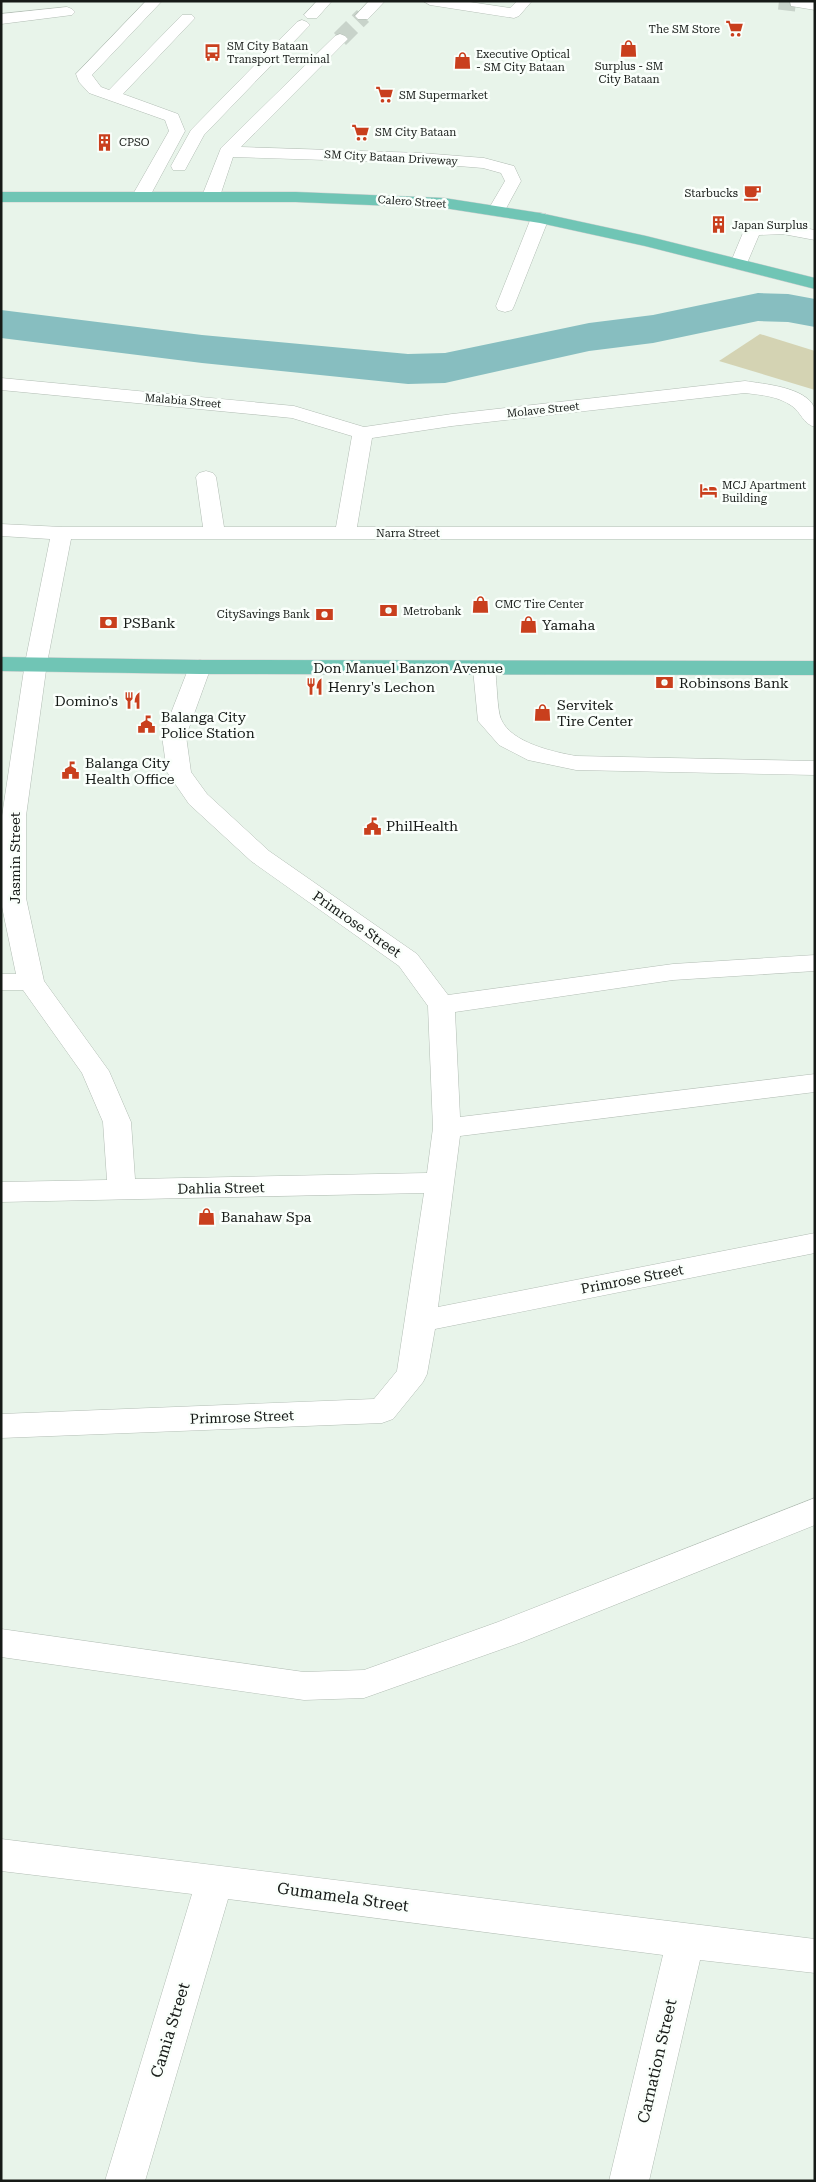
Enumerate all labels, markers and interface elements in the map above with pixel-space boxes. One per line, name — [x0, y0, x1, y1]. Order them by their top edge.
supermarket icon: The SM Store — [724, 19, 744, 39]
place label: The SM Store — [649, 23, 720, 36]
shop icon: Surplus - SM City Bataan — [619, 38, 639, 58]
place label: SM City Bataan Transport Terminal — [227, 40, 330, 66]
bus stop icon: SM City Bataan Transport Terminal — [203, 42, 223, 62]
place label: Executive Optical - SM City Bataan — [476, 48, 571, 74]
shop icon: Executive Optical - SM City Bataan — [452, 50, 472, 70]
place label: Surplus - SM City Bataan — [595, 60, 663, 86]
supermarket icon: SM Supermarket — [375, 85, 395, 105]
place label: SM Supermarket — [399, 89, 488, 102]
supermarket icon: SM City Bataan — [351, 122, 371, 142]
place label: SM City Bataan — [375, 126, 456, 139]
building icon: CPSO — [95, 132, 115, 152]
place label: CPSO — [119, 136, 150, 149]
street label: SM City Bataan Driveway — [324, 148, 459, 168]
cafe icon: Starbucks — [742, 183, 762, 203]
place label: Starbucks — [684, 187, 738, 200]
street label: Calero Street — [377, 193, 447, 211]
building icon: Japan Surplus — [708, 215, 728, 235]
place label: Japan Surplus — [732, 219, 808, 232]
street label: Malabia Street — [144, 391, 222, 411]
street label: Molave Street — [506, 400, 580, 420]
place label: MCJ Apartment Building — [722, 479, 806, 505]
hotel icon: MCJ Apartment Building — [698, 481, 718, 501]
street label: Narra Street — [376, 527, 440, 540]
shop icon: CMC Tire Center — [471, 594, 491, 614]
place label: CMC Tire Center — [495, 598, 584, 611]
bank icon: Metrobank — [379, 601, 399, 621]
bank icon: CitySavings Bank — [314, 604, 334, 624]
place label: Metrobank — [403, 605, 462, 618]
place label: CitySavings Bank — [217, 608, 310, 621]
bank icon: PSBank — [99, 613, 119, 633]
place label: PSBank — [123, 615, 176, 631]
shop icon: Yamaha — [518, 615, 538, 635]
place label: Yamaha — [542, 617, 595, 633]
street label: Don Manuel Banzon Avenue — [313, 660, 503, 676]
bank icon: Robinsons Bank — [655, 673, 675, 693]
place label: Robinsons Bank — [679, 675, 789, 691]
restaurant icon: Henry's Lechon — [304, 677, 324, 697]
place label: Henry's Lechon — [328, 679, 435, 695]
restaurant icon: Domino's — [122, 691, 142, 711]
place label: Domino's — [55, 693, 118, 709]
place label: Servitek Tire Center — [557, 697, 633, 729]
shop icon: Servitek Tire Center — [533, 703, 553, 723]
place label: Balanga City Police Station — [161, 709, 255, 741]
public building icon: Balanga City Police Station — [137, 715, 157, 735]
place label: Balanga City Health Office — [85, 755, 175, 787]
public building icon: Balanga City Health Office — [61, 761, 81, 781]
street label: Jasmin Street — [7, 812, 23, 904]
public building icon: PhilHealth — [362, 816, 382, 836]
place label: PhilHealth — [386, 818, 458, 834]
street label: Primrose Street — [310, 888, 404, 960]
street label: Dahlia Street — [177, 1179, 265, 1197]
shop icon: Banahaw Spa — [197, 1207, 217, 1227]
place label: Banahaw Spa — [221, 1209, 312, 1225]
street label: Primrose Street — [579, 1261, 685, 1297]
street label: Primrose Street — [190, 1407, 294, 1427]
street label: Gumamela Street — [276, 1878, 410, 1916]
street label: Camia Street — [147, 1980, 193, 2080]
street label: Carnation Street — [633, 1997, 681, 2125]

